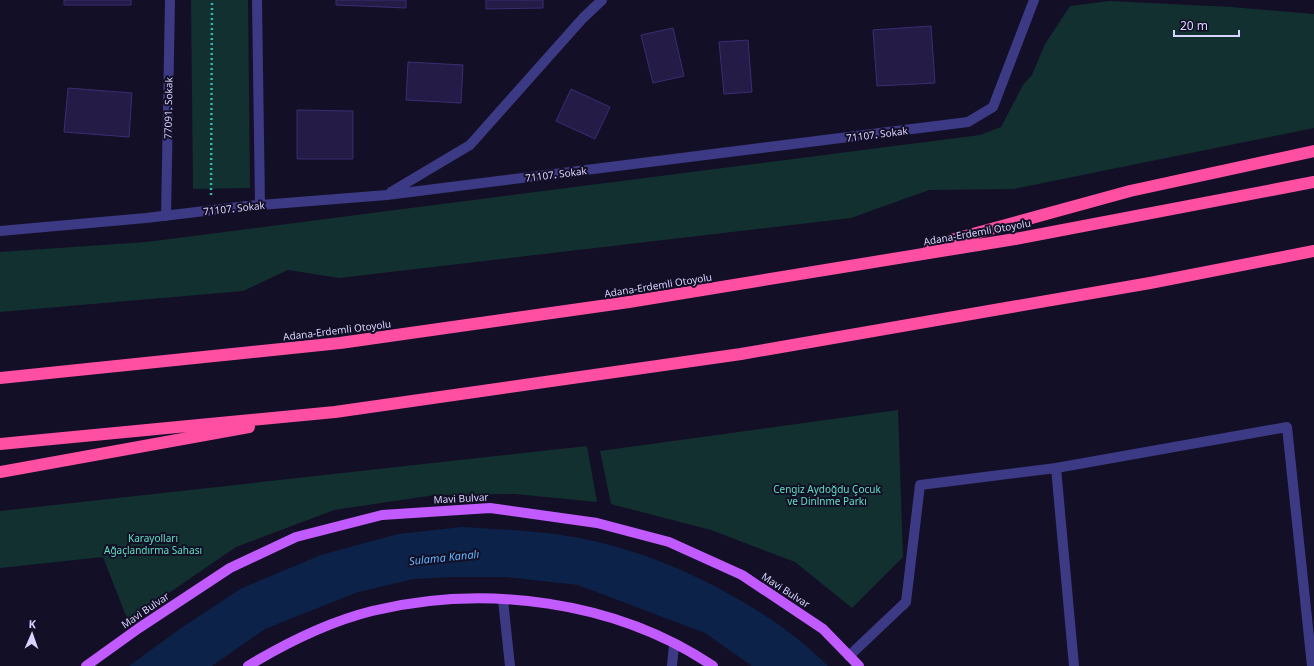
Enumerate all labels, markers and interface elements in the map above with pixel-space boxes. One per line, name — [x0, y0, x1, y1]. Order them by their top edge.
scale bar — [1174, 12, 1239, 38]
text: 20 m — [1180, 17, 1208, 34]
street label: 77091. Sokak — [160, 76, 176, 139]
street label: 71107. Sokak — [846, 123, 909, 145]
street label: 71107. Sokak — [525, 163, 588, 185]
street label: 71107. Sokak — [203, 198, 266, 218]
street label: Adana-Erdemli Otoyolu — [922, 216, 1032, 248]
street label: Adana-Erdemli Otoyolu — [603, 270, 713, 300]
street label: Adana-Erdemli Otoyolu — [282, 316, 392, 344]
park label: Cengiz Aydoğdu Çocuk ve Dinlnme Parkı — [773, 482, 881, 508]
street label: Mavi Bulvar — [433, 490, 489, 506]
park label: Karayolları Ağaçlandırma Sahası — [104, 531, 202, 557]
water label: Sulama Kanalı — [408, 546, 480, 568]
street label: Mavi Bulvar — [759, 569, 813, 611]
street label: Mavi Bulvar — [118, 589, 172, 631]
north arrow — [12, 614, 52, 654]
text: K — [28, 616, 37, 631]

